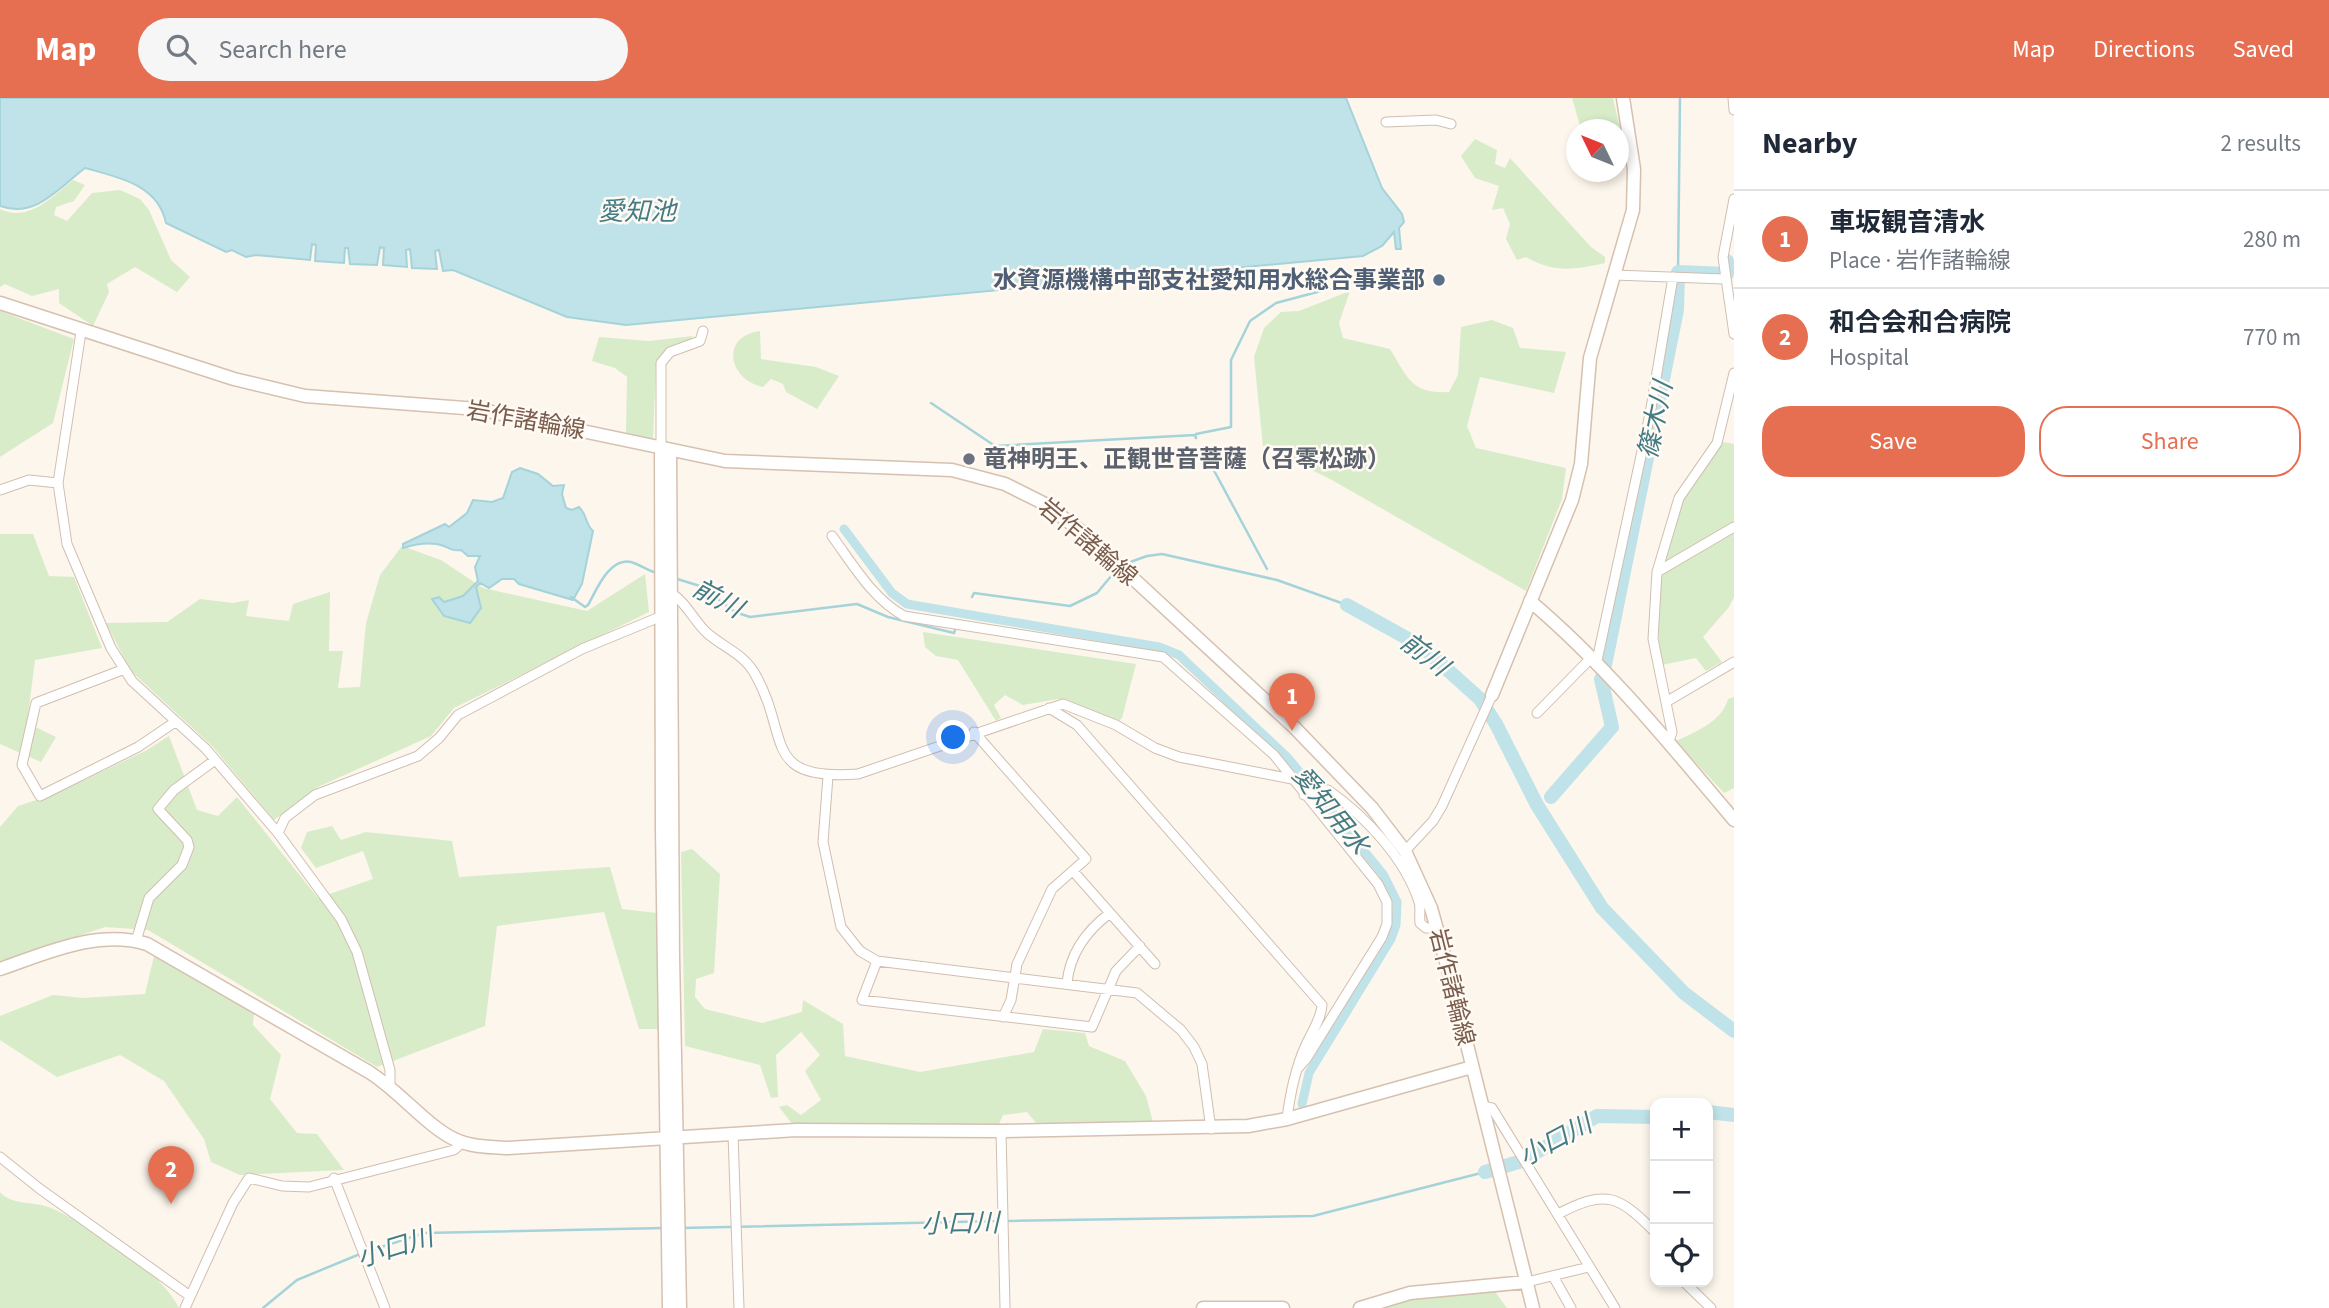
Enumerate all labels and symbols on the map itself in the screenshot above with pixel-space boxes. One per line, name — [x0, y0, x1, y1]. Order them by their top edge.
north arrow — [1566, 119, 1629, 182]
water label: 愛知池 — [598, 193, 679, 230]
place label: 水資源機構中部支社愛知用水総合事業部 — [993, 263, 1425, 298]
marker: 水資源機構中部支社愛知用水総合事業部 — [1431, 272, 1447, 288]
water label: 篠木川 — [1629, 375, 1682, 462]
street label: 岩作諸輪線 — [464, 393, 588, 448]
place label: 竜神明王、正観世音菩薩（召零松跡） — [983, 442, 1391, 477]
marker: 竜神明王、正観世音菩薩（召零松跡） — [961, 451, 977, 467]
street label: 岩作諸輪線 — [1030, 490, 1145, 594]
water label: 前川 — [686, 570, 752, 628]
water label: 前川 — [1393, 624, 1459, 687]
pin: 1 — [1269, 673, 1315, 731]
your location — [936, 720, 970, 754]
water label: 愛知用水 — [1284, 758, 1380, 865]
street label: 岩作諸輪線 — [1420, 925, 1483, 1050]
water label: 小口川 — [1512, 1104, 1601, 1175]
pin: 2 — [148, 1146, 194, 1204]
water label: 小口川 — [921, 1204, 1002, 1243]
water label: 小口川 — [352, 1218, 441, 1277]

